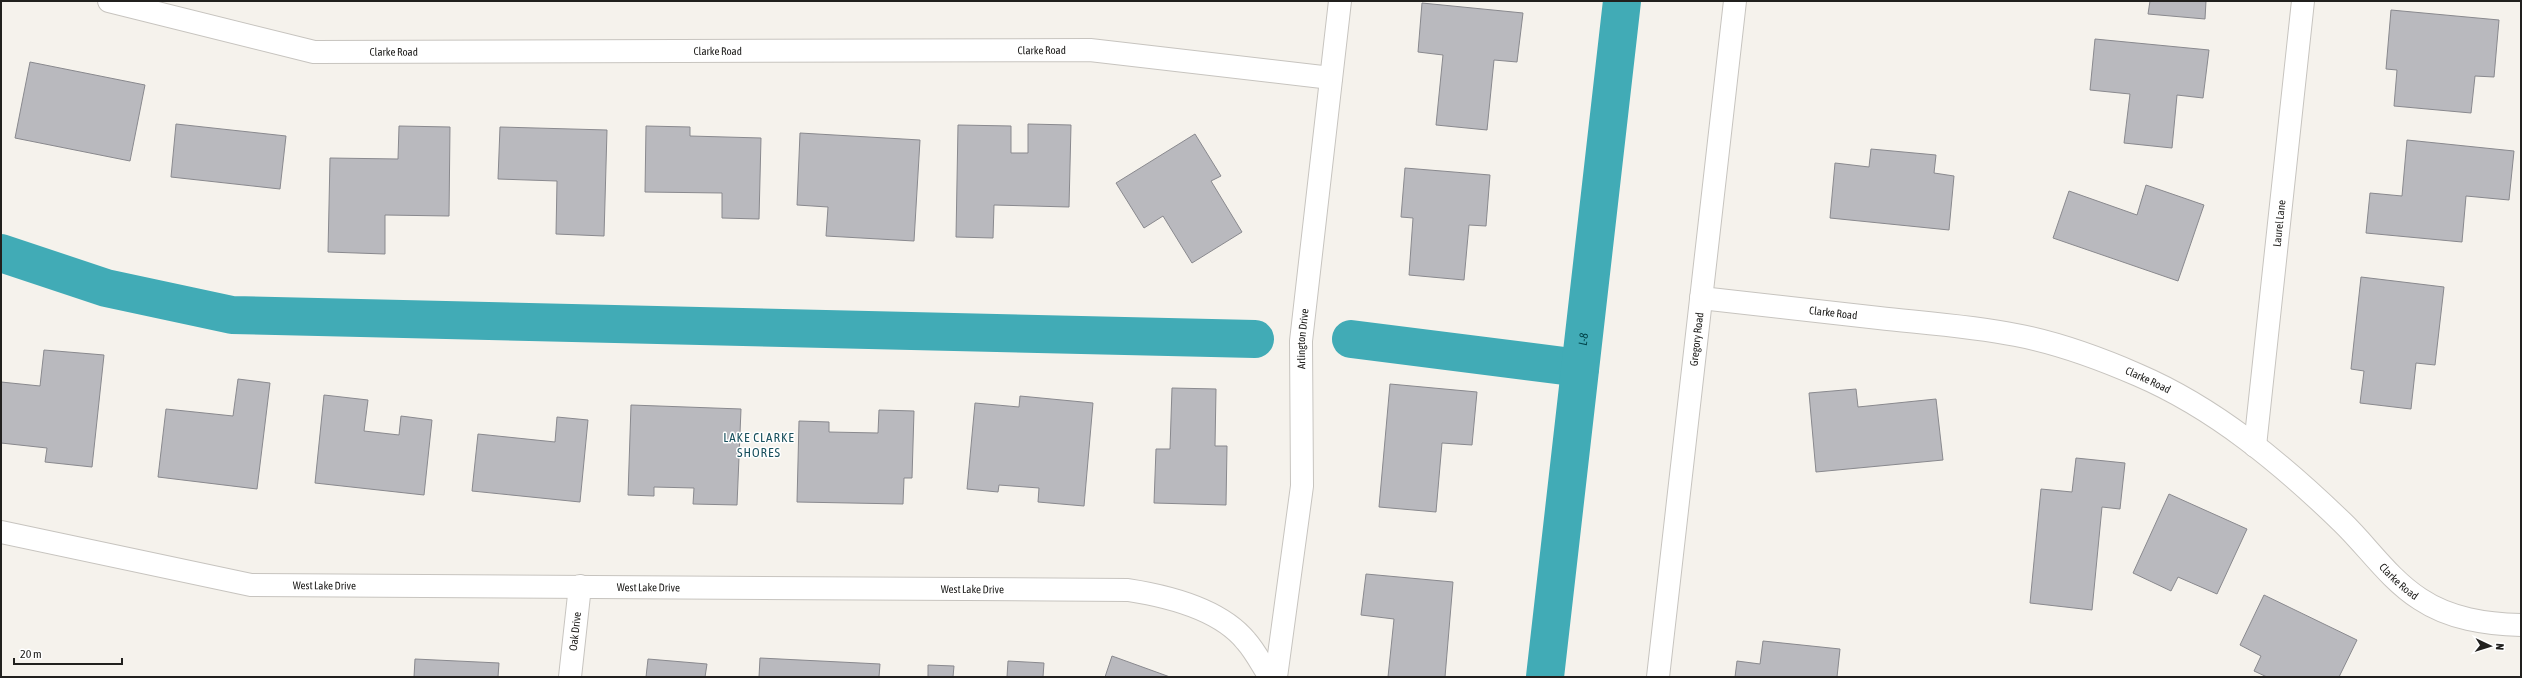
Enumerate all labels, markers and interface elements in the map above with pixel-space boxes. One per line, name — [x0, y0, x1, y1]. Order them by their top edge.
street label: Clarke Road — [1018, 44, 1066, 56]
street label: Clarke Road — [694, 45, 742, 57]
street label: Clarke Road — [370, 46, 418, 58]
street label: Laurel Lane — [2271, 199, 2288, 247]
street label: Clarke Road — [1809, 304, 1858, 321]
street label: Arlington Drive — [1295, 308, 1311, 369]
street label: Gregory Road — [1687, 312, 1706, 367]
water label: L-8 — [1576, 332, 1591, 346]
street label: Clarke Road — [2124, 364, 2173, 396]
district label: LAKE CLARKE SHORES — [723, 430, 795, 460]
street label: Clarke Road — [2377, 561, 2421, 602]
street label: West Lake Drive — [293, 579, 356, 592]
street label: West Lake Drive — [617, 581, 680, 593]
street label: West Lake Drive — [941, 583, 1004, 595]
street label: Oak Drive — [567, 611, 583, 651]
north arrow — [2470, 626, 2510, 666]
scale bar — [14, 640, 122, 666]
text: N — [2494, 643, 2506, 650]
text: 20 m — [20, 647, 42, 661]

